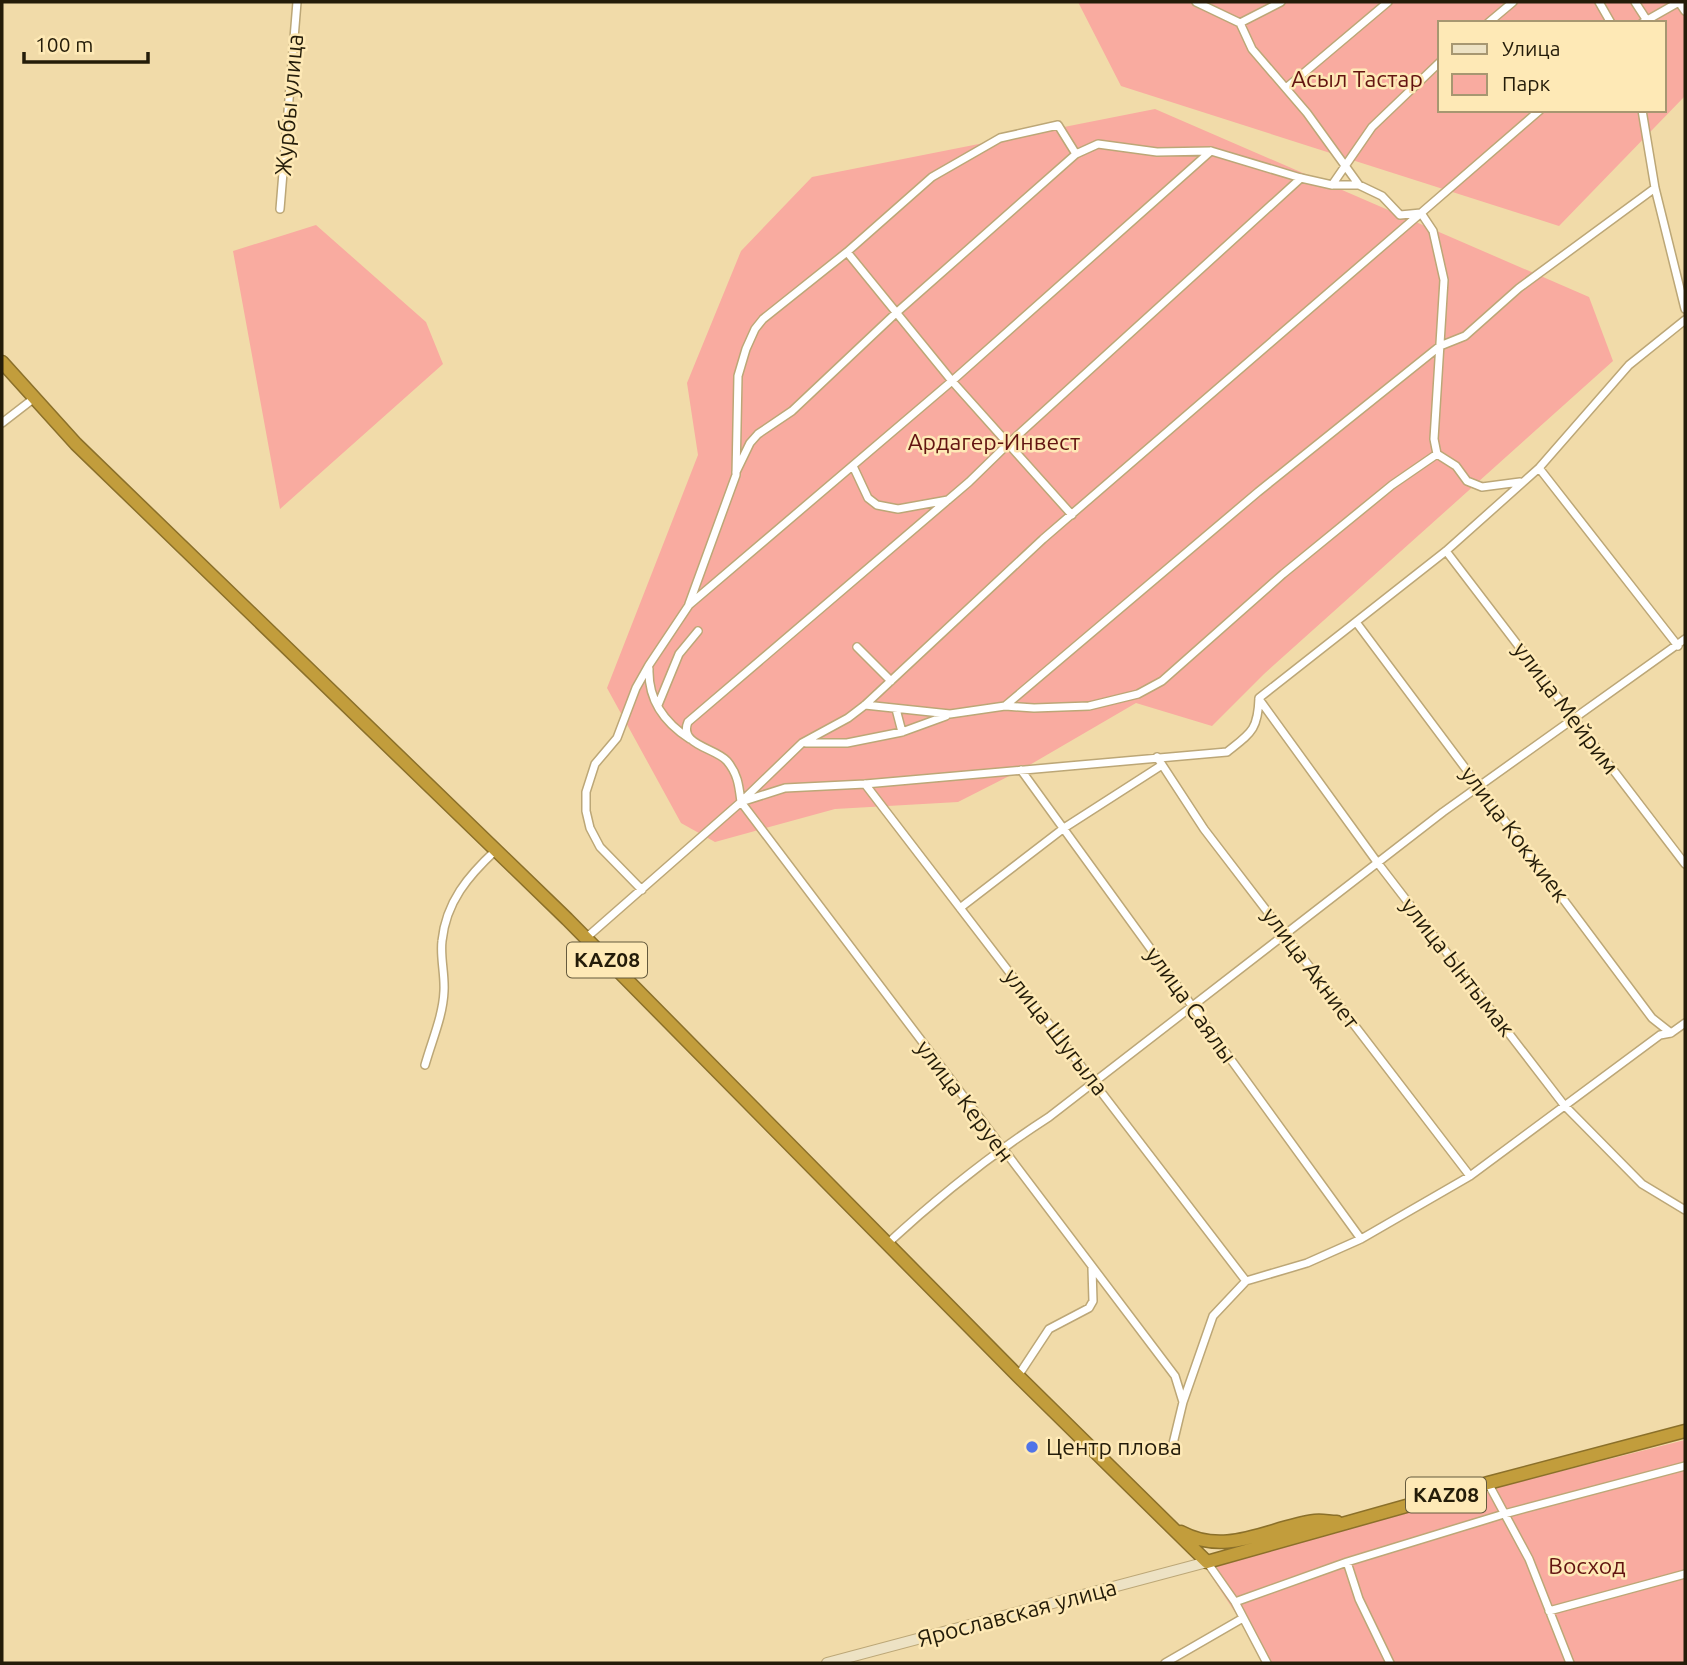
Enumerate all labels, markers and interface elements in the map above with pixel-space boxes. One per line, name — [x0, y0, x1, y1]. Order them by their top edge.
scale bar — [24, 21, 149, 65]
legend — [1438, 21, 1666, 112]
text: 100 m — [35, 32, 93, 56]
street label: Журбы улица — [270, 33, 307, 177]
text: Улица — [1502, 36, 1560, 60]
park label: Асыл Тастар — [1291, 66, 1423, 91]
text: Парк — [1502, 71, 1551, 95]
park label: Ардагер-Инвест — [908, 429, 1080, 454]
street label: улица Мейрим — [1509, 637, 1624, 778]
street label: улица Кокжиек — [1456, 761, 1575, 906]
street label: улица Ынтымак — [1397, 893, 1520, 1041]
street label: улица Акниет — [1258, 902, 1365, 1033]
road number: KAZ08 — [567, 942, 647, 978]
street label: улица Саялы — [1141, 942, 1242, 1068]
street label: улица Шугыла — [999, 964, 1113, 1100]
street label: улица Керуен — [912, 1035, 1019, 1166]
place label: Центр плова — [1046, 1434, 1182, 1459]
marker: Центр плова — [1024, 1439, 1040, 1455]
road number: KAZ08 — [1406, 1478, 1486, 1512]
park label: Восход — [1548, 1553, 1626, 1578]
street label: Ярославская улица — [915, 1574, 1119, 1651]

